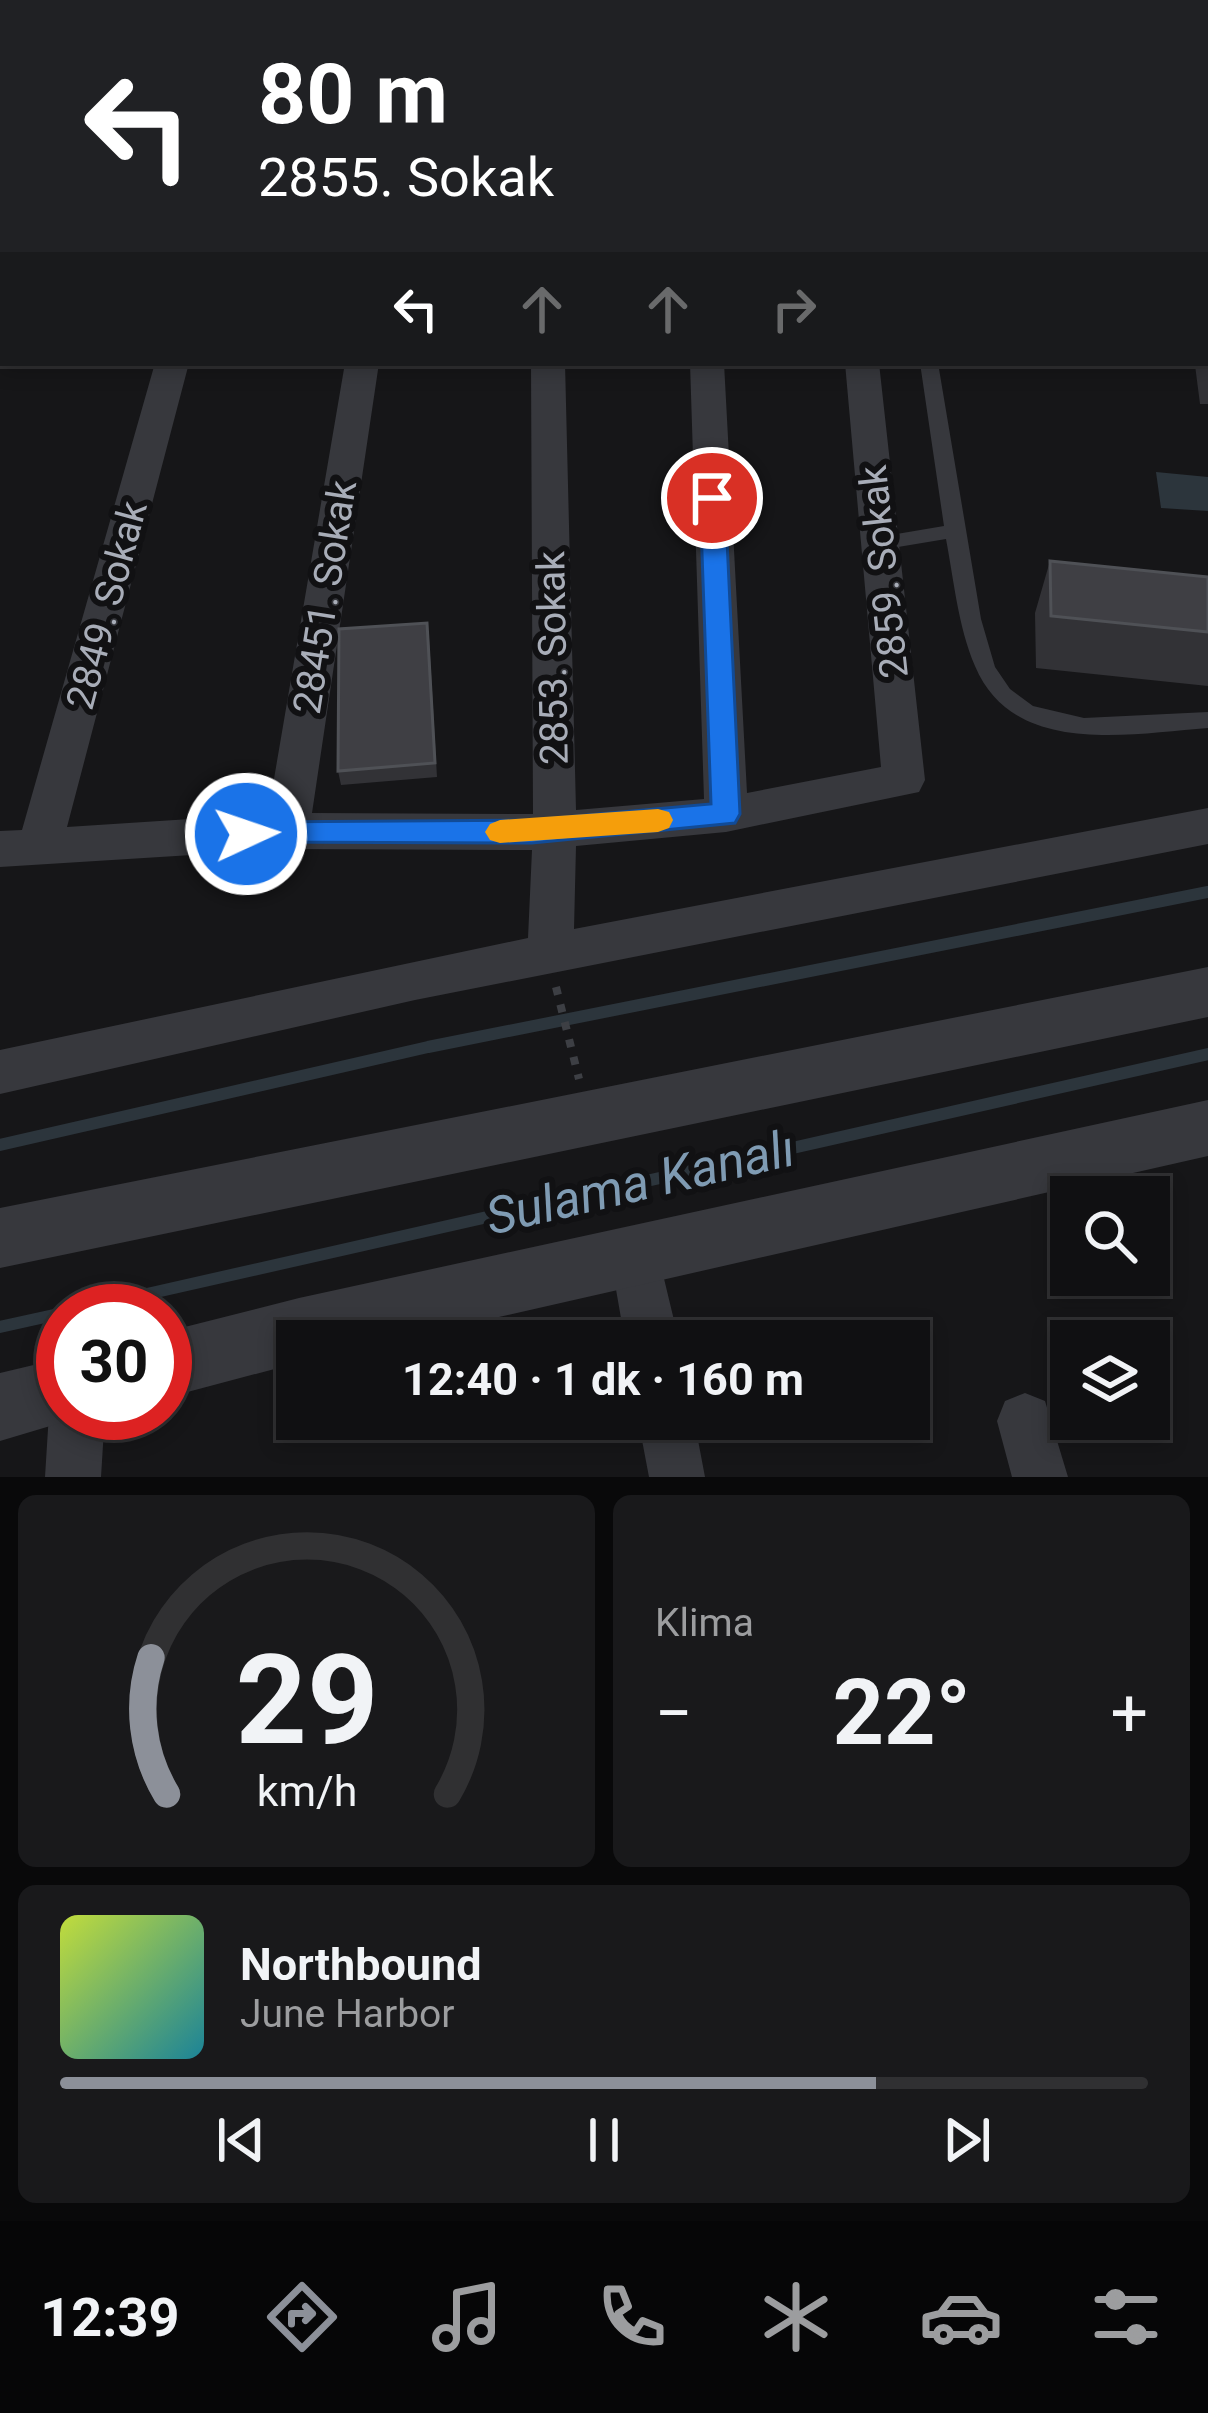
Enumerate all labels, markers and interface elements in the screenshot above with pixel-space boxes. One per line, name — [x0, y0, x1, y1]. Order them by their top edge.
text: 80 m — [258, 45, 448, 144]
icon: left — [60, 48, 216, 204]
text: 2855. Sokak — [258, 146, 554, 209]
icon: left — [383, 276, 449, 342]
icon: ahead — [509, 276, 575, 342]
icon: ahead — [635, 276, 701, 342]
icon: right — [761, 276, 827, 342]
pin — [661, 447, 763, 549]
street label: 2859. Sokak — [850, 463, 918, 681]
icon: arrive — [679, 465, 745, 531]
street label: 28451. Sokak — [284, 477, 366, 717]
street label: 2849. Sokak — [57, 496, 157, 714]
street label: 2853. Sokak — [528, 550, 578, 765]
position arrow — [183, 771, 309, 897]
water label: Sulama Kanalı — [480, 1118, 800, 1247]
map controls — [1050, 1176, 1170, 1440]
button: search — [1050, 1176, 1170, 1296]
speed limit sign: 30 — [36, 1284, 192, 1440]
button: layers — [1050, 1320, 1170, 1440]
text: 12:40 · 1 dk · 160 m — [402, 1353, 804, 1406]
text: Klima — [655, 1600, 754, 1646]
text: 29 — [235, 1627, 378, 1773]
text: 22° — [832, 1661, 971, 1766]
text: − — [655, 1675, 693, 1752]
text: + — [1111, 1675, 1148, 1752]
text: km/h — [256, 1766, 357, 1816]
text: Northbound — [240, 1938, 482, 1991]
text: June Harbor — [240, 1991, 455, 2037]
icon: previous — [208, 2107, 274, 2173]
icon: pause — [571, 2107, 637, 2173]
icon: next — [934, 2107, 1000, 2173]
icon: directions — [260, 2275, 344, 2359]
icon: music — [425, 2275, 509, 2359]
icon: phone — [590, 2275, 674, 2359]
icon: climate — [754, 2275, 838, 2359]
icon: car — [919, 2275, 1003, 2359]
icon: filters — [1084, 2275, 1168, 2359]
text: 12:39 — [40, 2286, 179, 2349]

